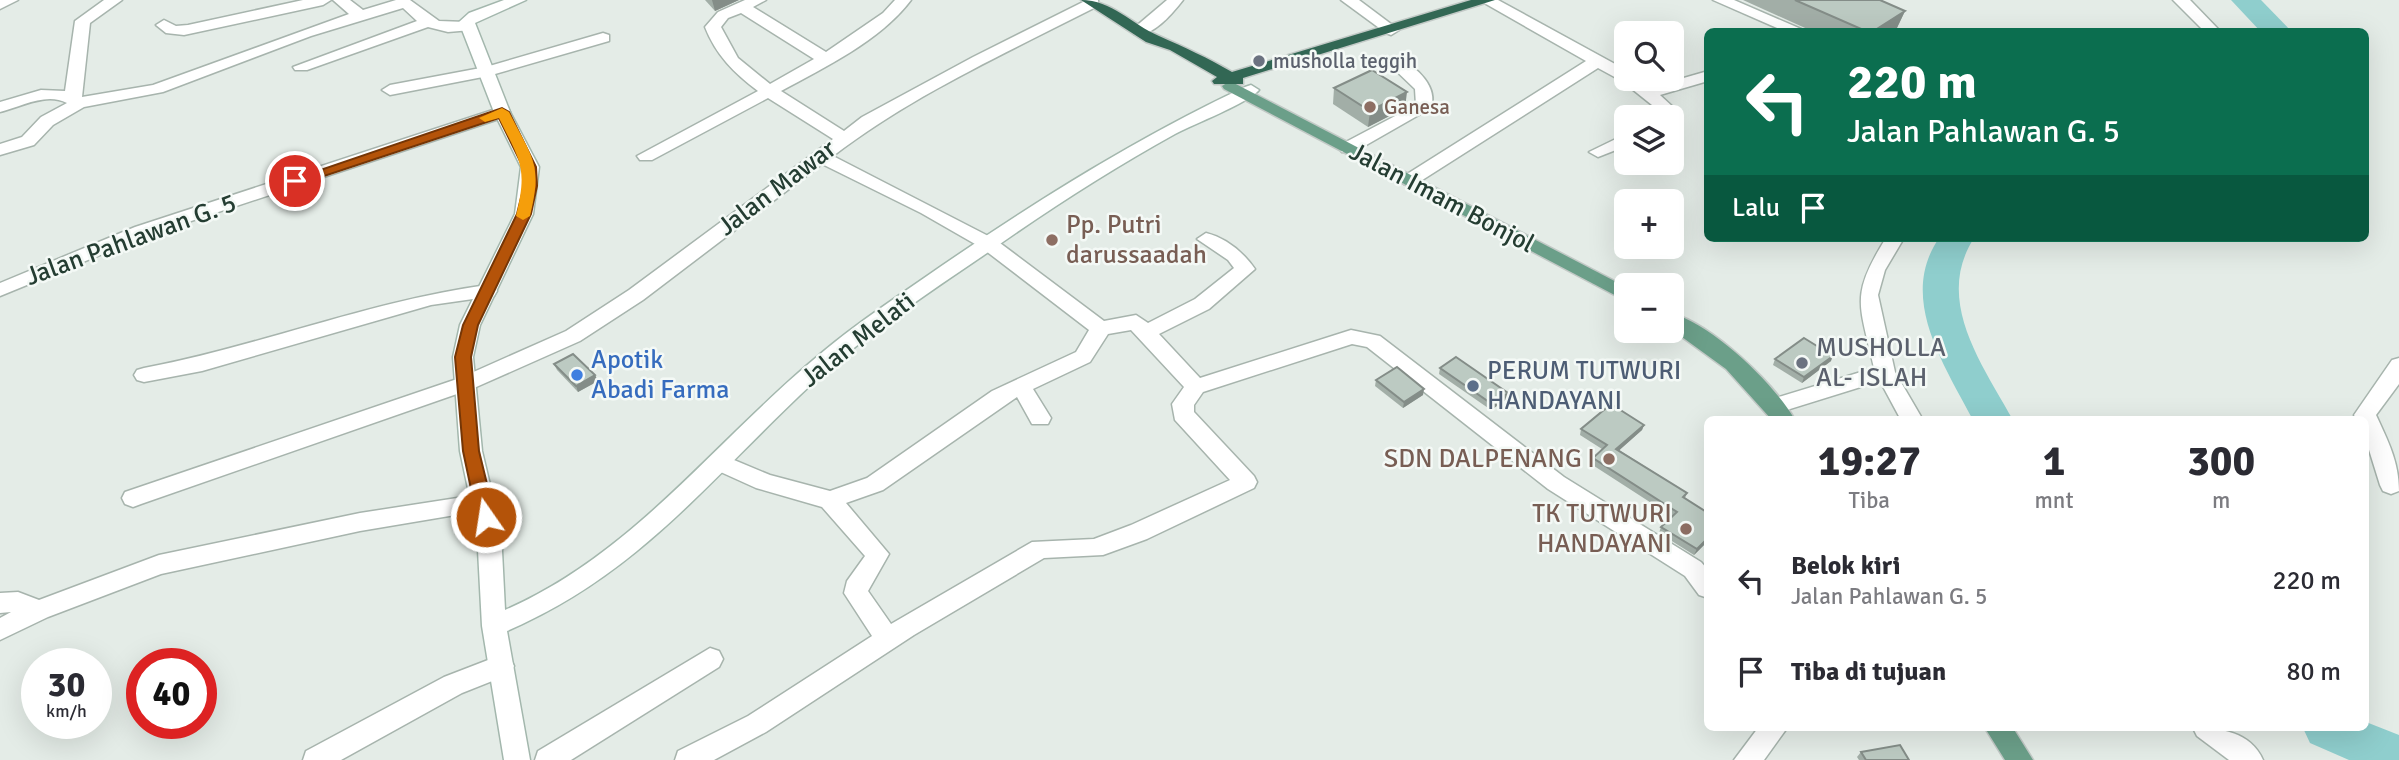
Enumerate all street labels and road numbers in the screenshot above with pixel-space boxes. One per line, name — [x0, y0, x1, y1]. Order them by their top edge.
street label: Jalan Mawar — [711, 133, 843, 243]
street label: Jalan Imam Bonjol — [1344, 136, 1540, 260]
street label: Jalan Pahlawan G. 5 — [21, 187, 241, 293]
street label: Jalan Melati — [795, 286, 921, 394]

